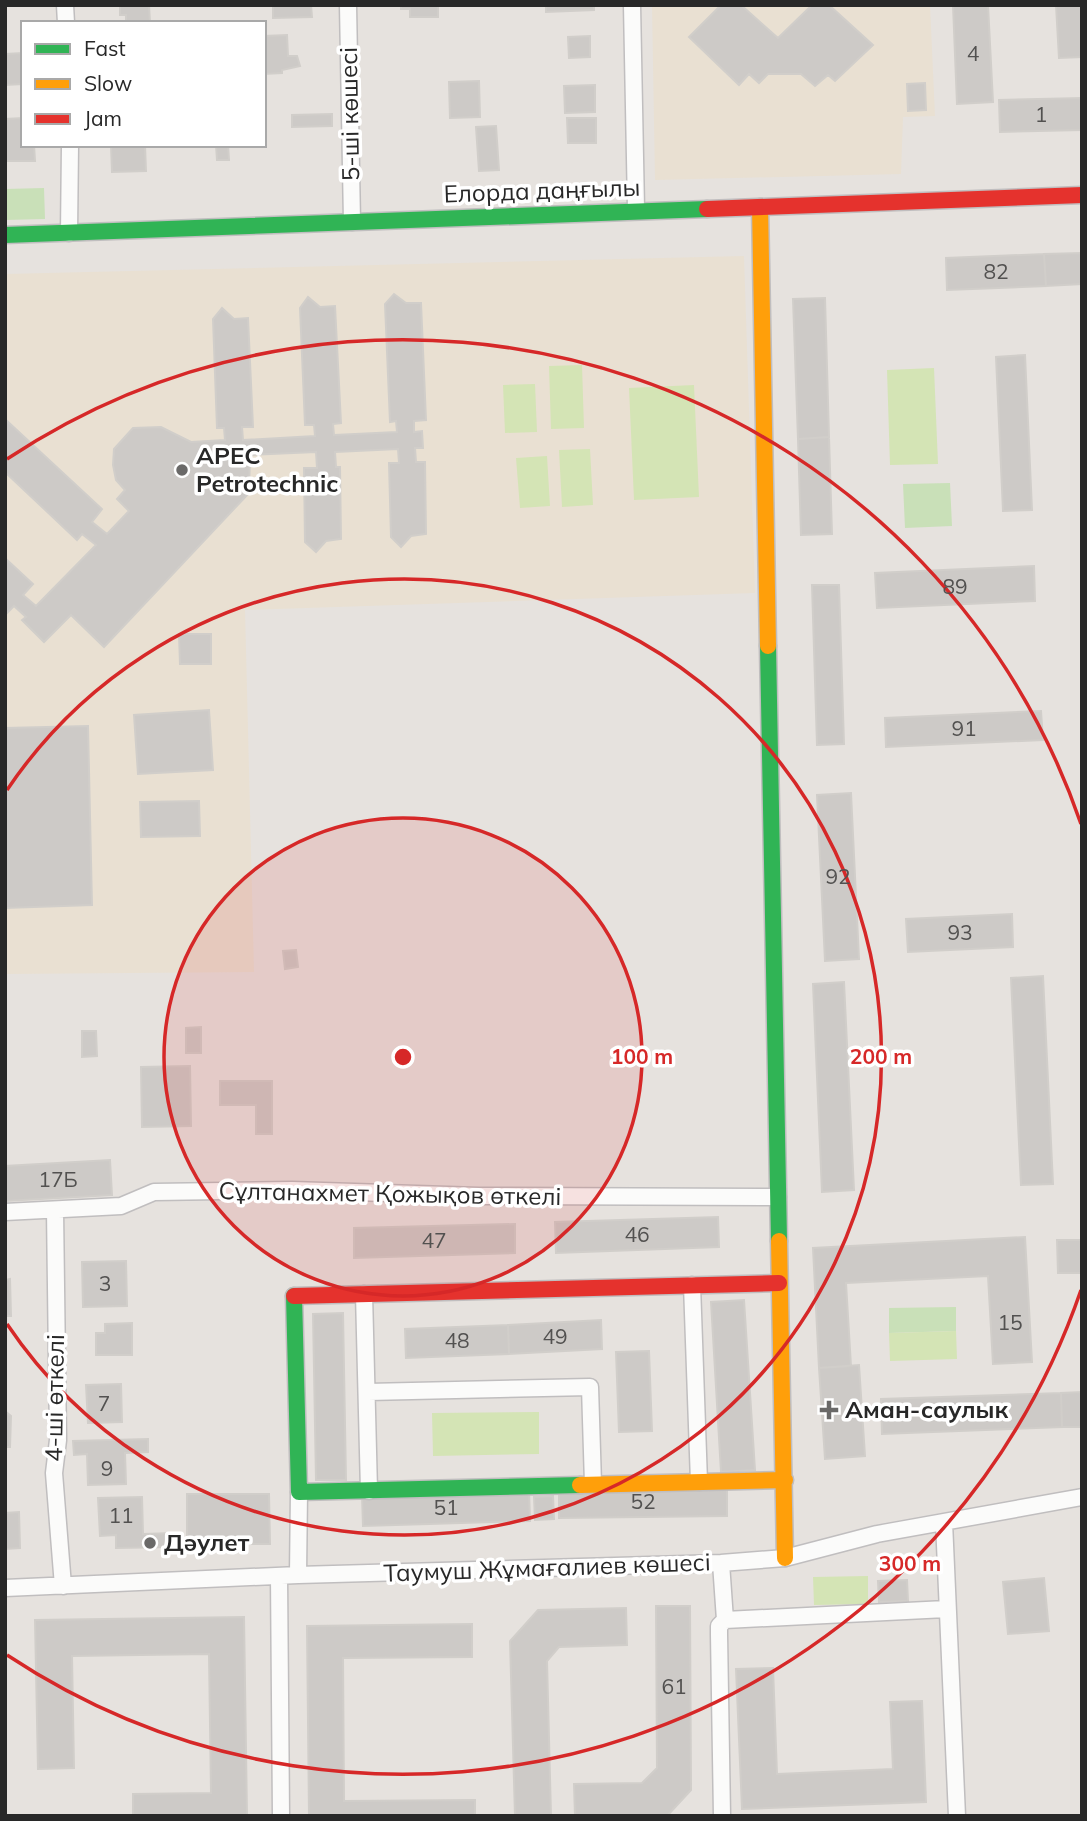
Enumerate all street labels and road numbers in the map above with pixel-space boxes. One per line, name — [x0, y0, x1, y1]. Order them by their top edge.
street label: 5-ші көшесі — [333, 47, 365, 181]
street label: Елорда даңғылы — [443, 172, 641, 208]
street label: Сұлтанахмет Қожықов өткелі — [218, 1175, 562, 1211]
street label: 4-ші өткелі — [38, 1334, 70, 1462]
street label: Таумуш Жұмағалиев көшесі — [383, 1546, 711, 1588]

